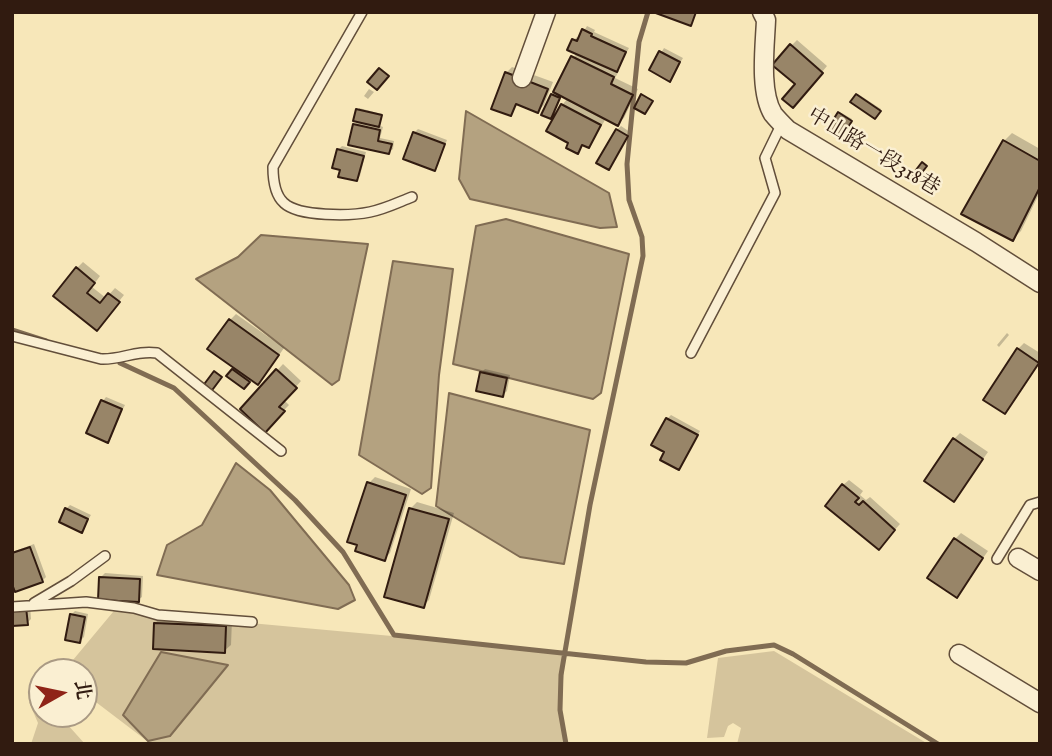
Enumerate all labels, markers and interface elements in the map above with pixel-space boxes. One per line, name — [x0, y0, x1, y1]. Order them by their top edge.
street label: 中山路一段318巷 — [802, 104, 944, 202]
north arrow — [28, 658, 98, 728]
text: 北 — [68, 679, 95, 701]

